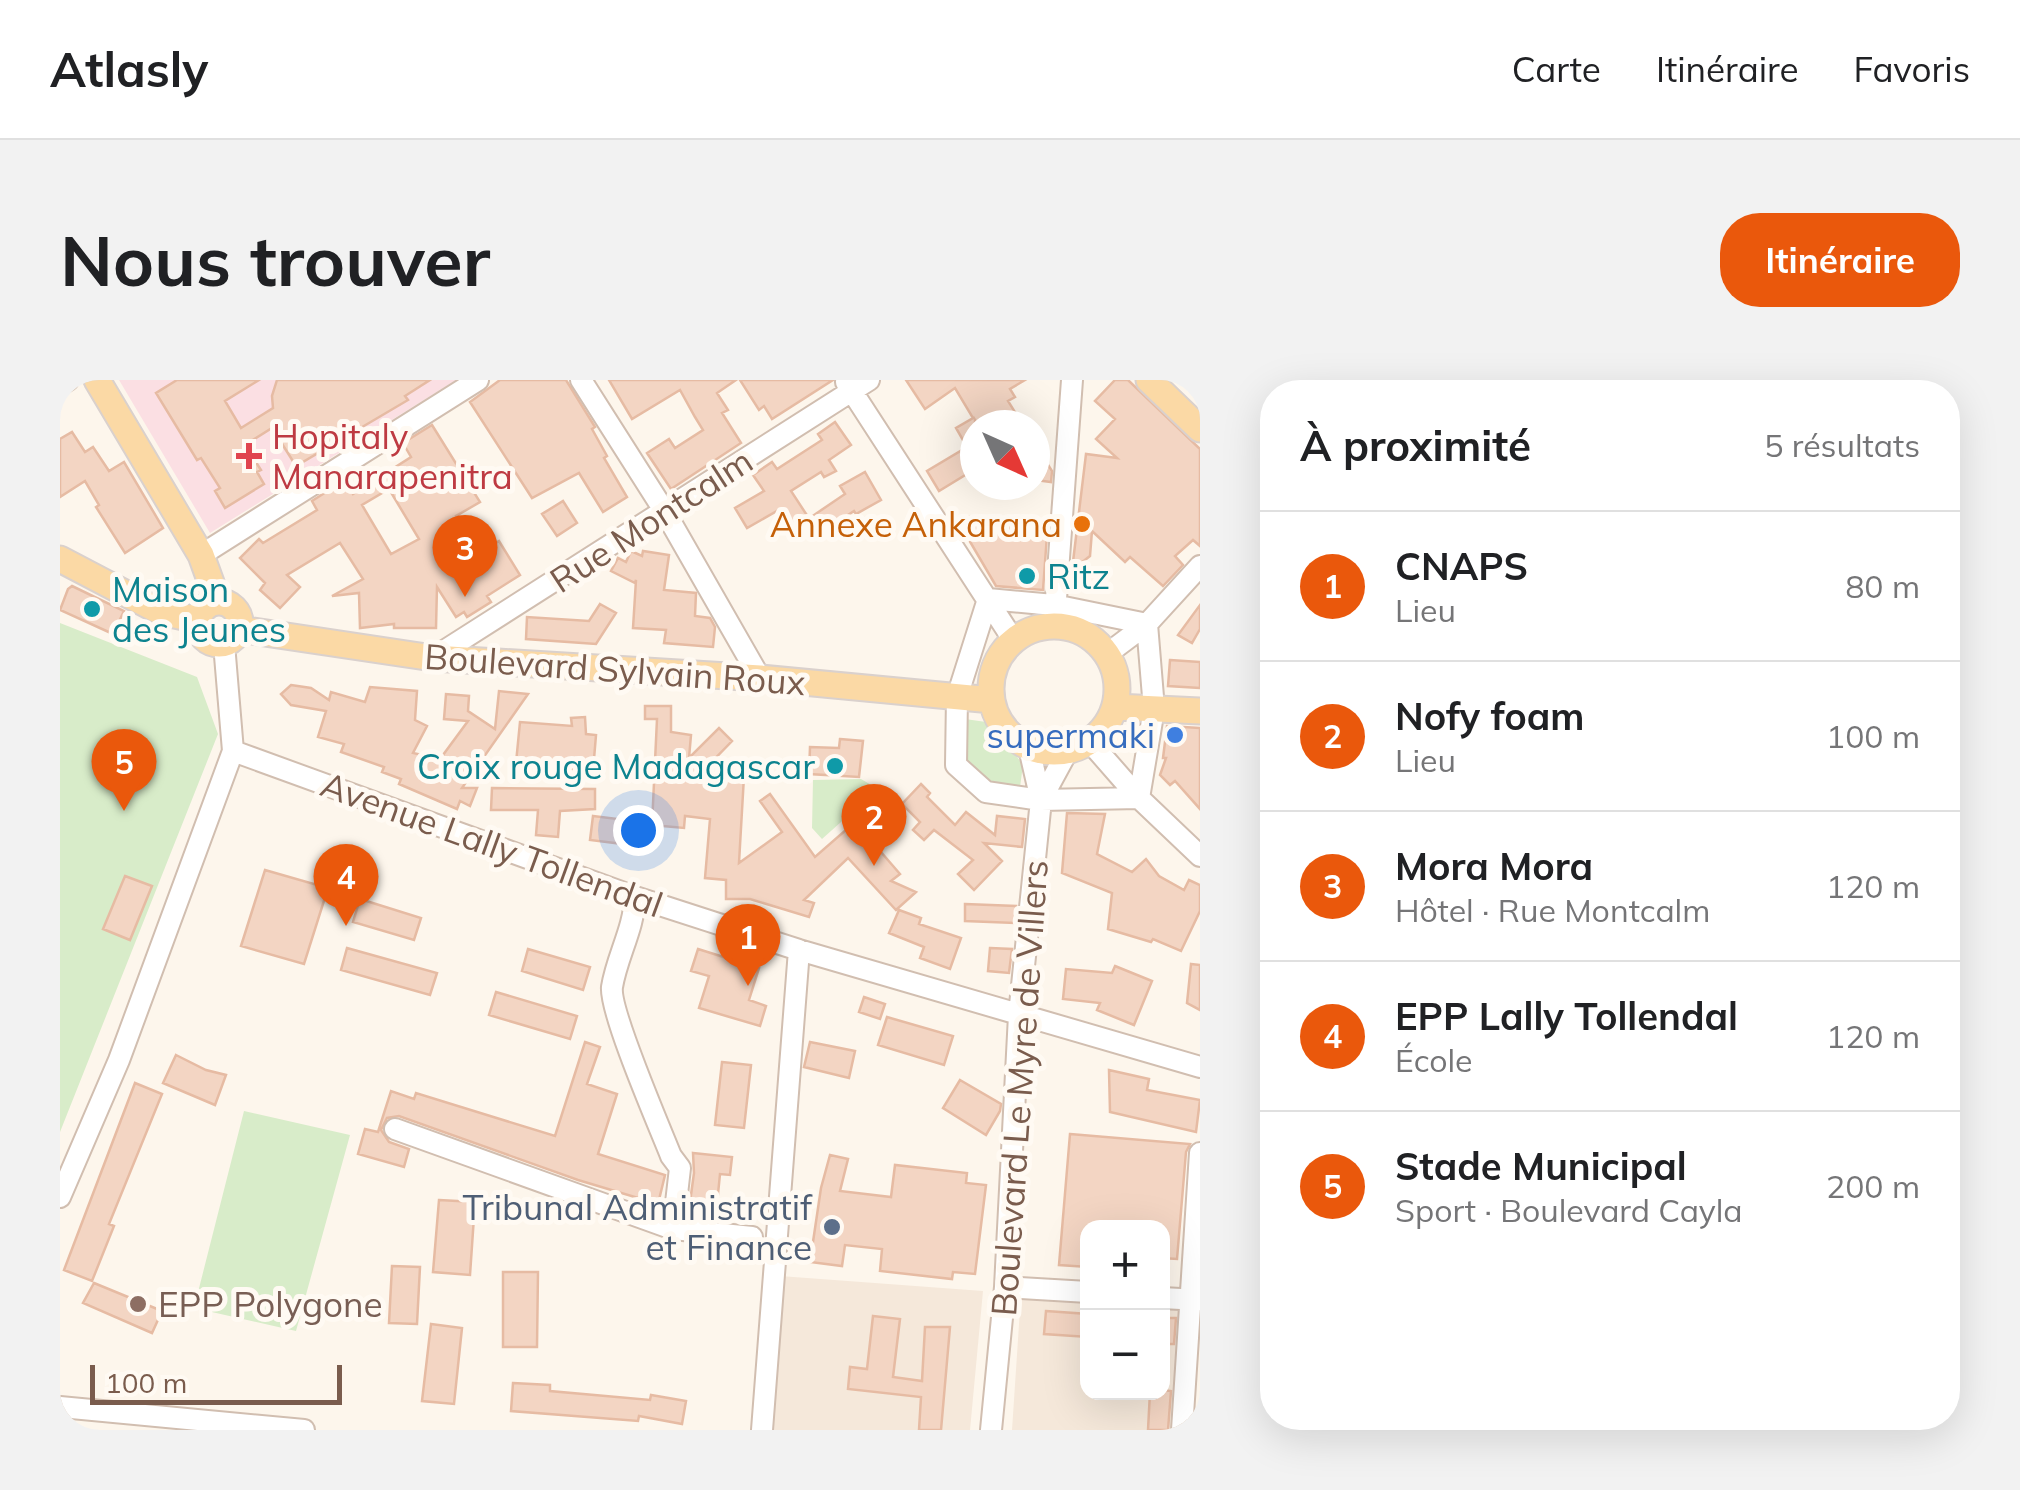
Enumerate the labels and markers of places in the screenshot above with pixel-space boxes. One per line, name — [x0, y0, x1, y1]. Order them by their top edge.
place label: Hopitaly Manarapenitra — [272, 414, 513, 498]
marker: Hopitaly Manarapenitra — [236, 443, 262, 469]
place label: Annexe Ankarana — [770, 502, 1062, 546]
marker: Annexe Ankarana — [1071, 513, 1093, 535]
pin: 3 — [432, 514, 498, 597]
place label: Ritz — [1047, 554, 1110, 598]
marker: Ritz — [1016, 565, 1038, 587]
place label: Maison des Jeunes — [112, 567, 286, 651]
marker: Maison des Jeunes — [81, 598, 103, 620]
place label: supermaki — [987, 713, 1155, 757]
marker: supermaki — [1164, 724, 1186, 746]
pin: 5 — [92, 728, 156, 811]
place label: Croix rouge Madagascar — [417, 744, 815, 788]
marker: Croix rouge Madagascar — [824, 755, 846, 777]
pin: 2 — [842, 784, 906, 866]
pin: 4 — [314, 844, 378, 926]
pin: 1 — [716, 904, 780, 986]
place label: Tribunal Administratif et Finance — [463, 1185, 813, 1269]
marker: Tribunal Administratif et Finance — [821, 1216, 843, 1238]
place label: EPP Polygone — [158, 1282, 383, 1326]
marker: EPP Polygone — [127, 1293, 149, 1315]

